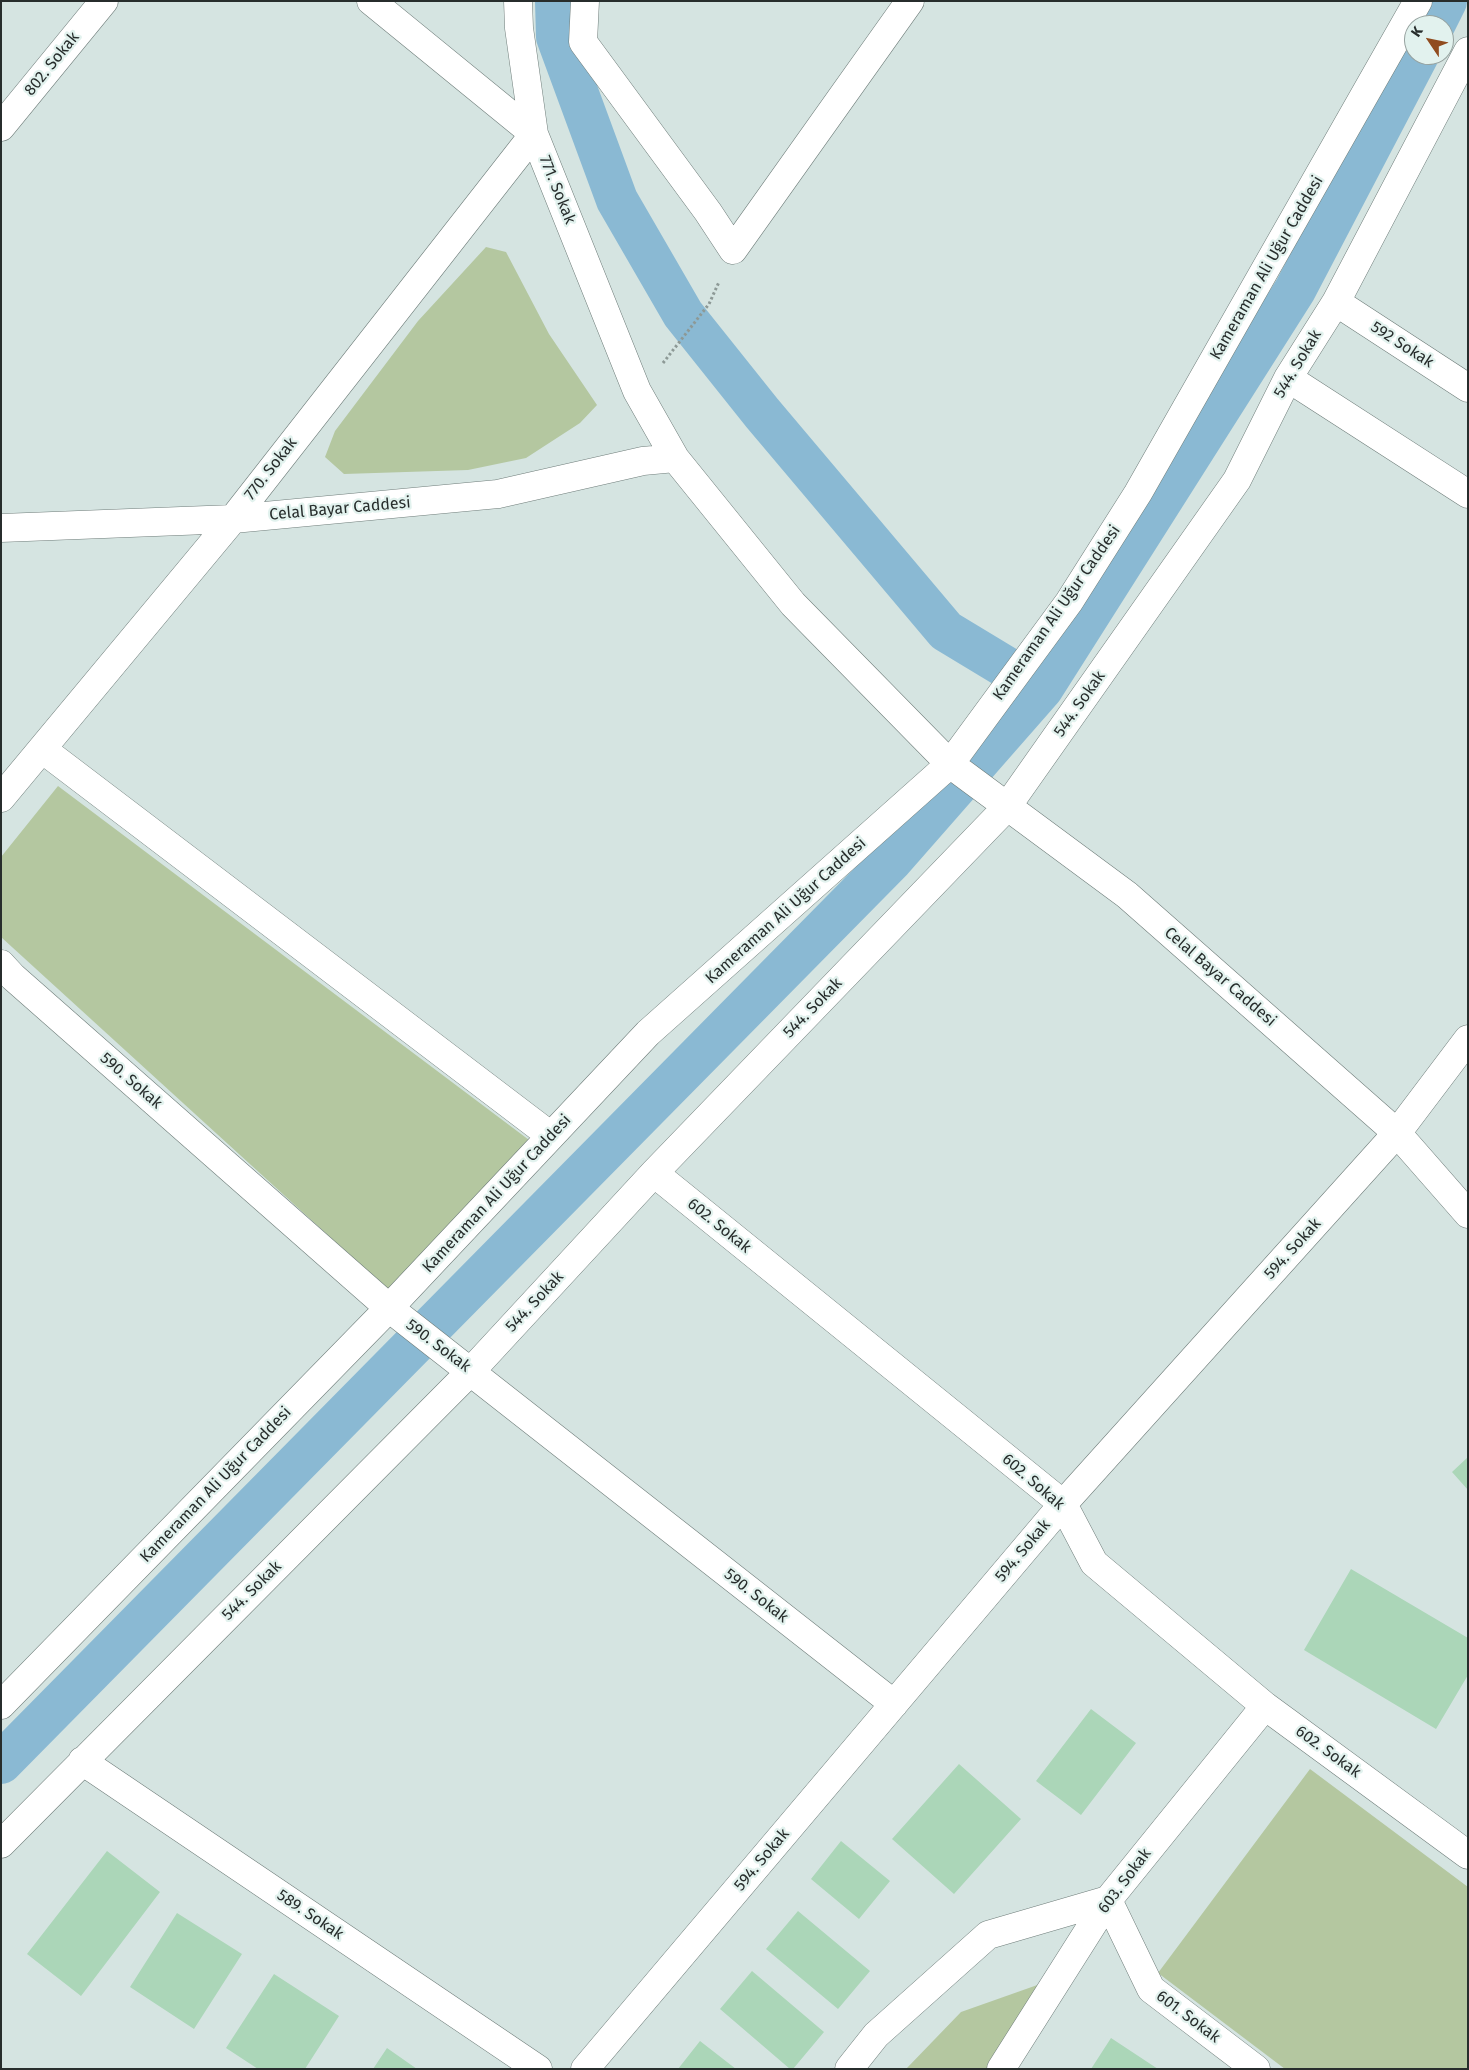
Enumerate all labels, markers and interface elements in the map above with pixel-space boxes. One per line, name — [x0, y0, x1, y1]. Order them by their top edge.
north arrow — [1404, 15, 1454, 65]
text: K — [1407, 23, 1427, 40]
street label: 802. Sokak — [20, 28, 84, 100]
street label: 771. Sokak — [535, 153, 579, 227]
street label: Kameraman Ali Uğur Caddesi — [1206, 173, 1328, 363]
street label: 592 Sokak — [1367, 318, 1437, 372]
street label: 544. Sokak — [1270, 326, 1326, 402]
street label: 770. Sokak — [241, 434, 301, 504]
street label: Celal Bayar Caddesi — [269, 493, 411, 525]
street label: Kameraman Ali Uğur Caddesi — [989, 522, 1125, 704]
street label: 544. Sokak — [1050, 667, 1110, 741]
street label: Kameraman Ali Uğur Caddesi — [702, 834, 870, 988]
street label: Celal Bayar Caddesi — [1160, 923, 1280, 1031]
street label: 544. Sokak — [780, 974, 846, 1042]
street label: 590. Sokak — [96, 1049, 166, 1113]
street label: Kameraman Ali Uğur Caddesi — [419, 1111, 575, 1277]
street label: 602. Sokak — [683, 1195, 755, 1257]
street label: 594. Sokak — [1261, 1215, 1325, 1283]
street label: 544. Sokak — [502, 1268, 568, 1336]
street label: 590. Sokak — [402, 1315, 474, 1377]
street label: Kameraman Ali Uğur Caddesi — [136, 1403, 296, 1567]
street label: 602. Sokak — [998, 1450, 1068, 1514]
street label: 594. Sokak — [991, 1516, 1055, 1586]
street label: 544. Sokak — [218, 1557, 286, 1625]
street label: 590. Sokak — [720, 1565, 792, 1627]
street label: 602. Sokak — [1292, 1722, 1364, 1782]
street label: 594. Sokak — [730, 1825, 794, 1895]
street label: 603. Sokak — [1094, 1845, 1156, 1917]
street label: 589. Sokak — [273, 1886, 347, 1944]
street label: 601. Sokak — [1152, 1987, 1224, 2047]

